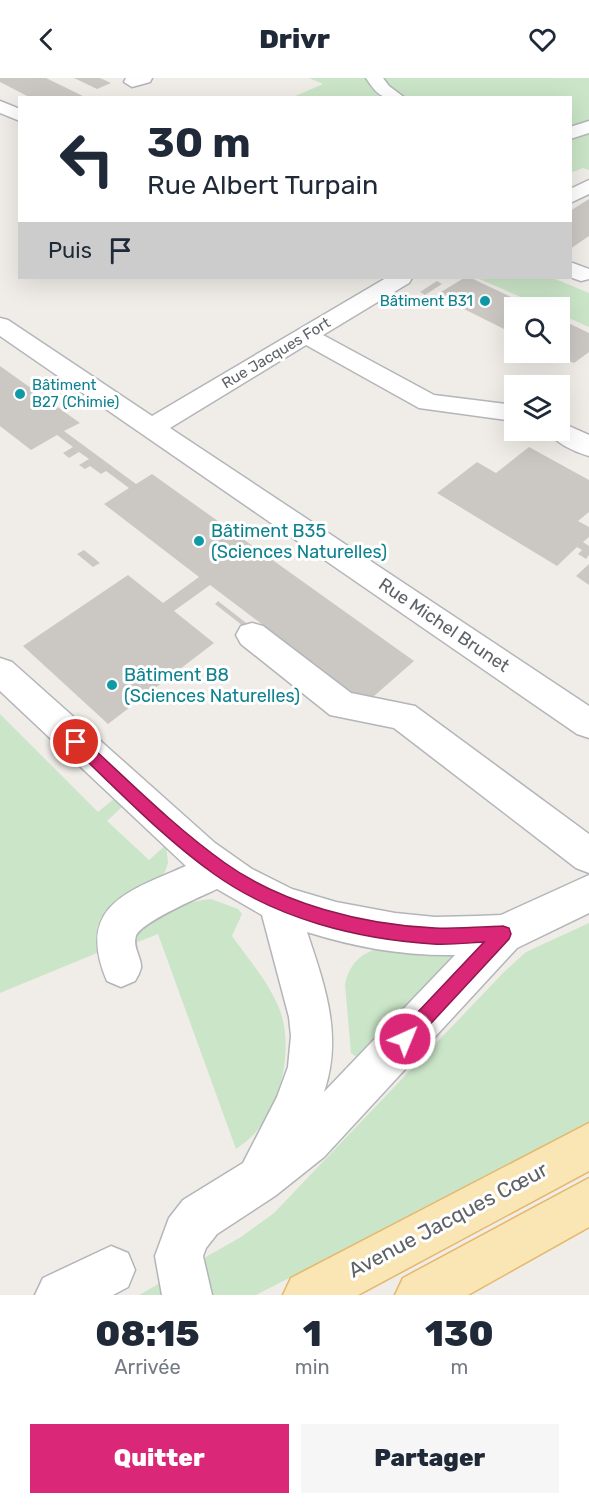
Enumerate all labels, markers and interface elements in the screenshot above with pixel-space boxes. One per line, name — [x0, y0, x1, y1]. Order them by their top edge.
icon: back — [30, 23, 63, 56]
text: Drivr — [259, 23, 330, 55]
icon: heart — [526, 23, 559, 56]
text: 30 m — [147, 118, 251, 168]
icon: left — [48, 120, 126, 198]
text: Rue Albert Turpain — [147, 169, 378, 201]
icon: arrive — [104, 234, 137, 267]
text: Puis — [48, 237, 92, 264]
place label: Bâtiment B31 — [380, 292, 473, 310]
marker: Bâtiment B31 — [478, 294, 492, 308]
map controls — [504, 297, 570, 441]
button: search — [504, 297, 570, 363]
street label: Rue Jacques Fort — [218, 313, 334, 392]
button: layers — [504, 375, 570, 441]
place label: Bâtiment B27 (Chimie) — [32, 376, 119, 411]
marker: Bâtiment B27 (Chimie) — [13, 387, 27, 401]
place label: Bâtiment B35 (Sciences Naturelles) — [211, 520, 387, 563]
marker: Bâtiment B35 (Sciences Naturelles) — [192, 534, 206, 548]
street label: Rue Michel Brunet — [374, 573, 514, 677]
place label: Bâtiment B8 (Sciences Naturelles) — [124, 664, 300, 707]
marker: Bâtiment B8 (Sciences Naturelles) — [105, 678, 119, 692]
pin — [50, 716, 101, 767]
icon: arrive — [59, 725, 92, 758]
position arrow — [373, 1007, 437, 1071]
street label: Avenue Jacques Cœur — [344, 1156, 552, 1283]
text: 08:15 — [95, 1312, 200, 1355]
text: 1 — [303, 1312, 322, 1355]
text: 130 — [425, 1312, 494, 1355]
text: Arrivée — [114, 1355, 181, 1379]
text: min — [295, 1355, 330, 1379]
text: m — [450, 1355, 468, 1379]
button: Quitter — [30, 1424, 289, 1493]
button: Partager — [301, 1424, 559, 1493]

